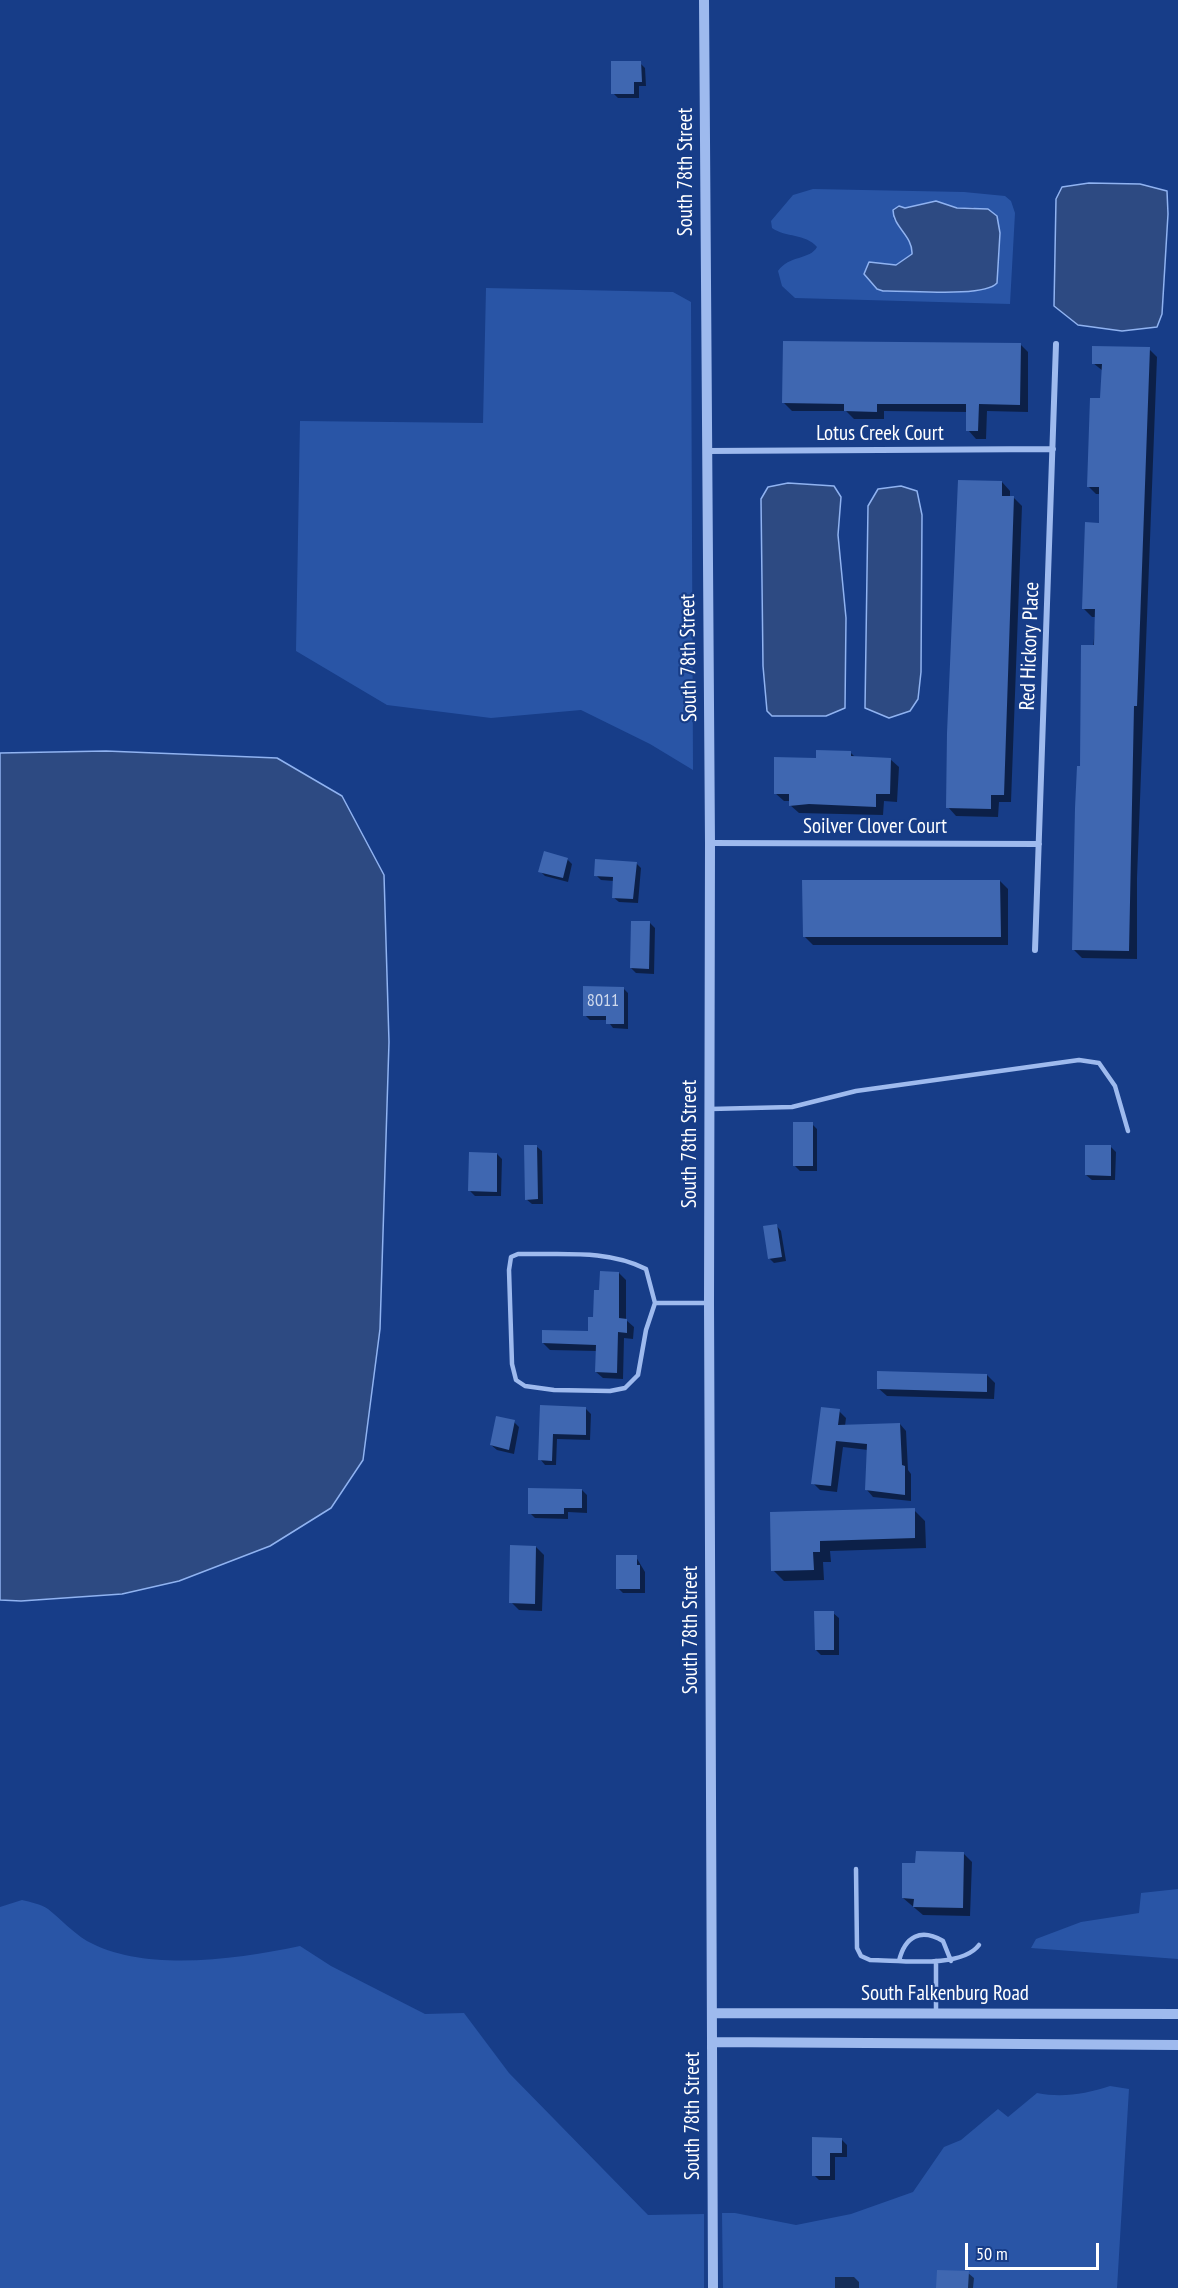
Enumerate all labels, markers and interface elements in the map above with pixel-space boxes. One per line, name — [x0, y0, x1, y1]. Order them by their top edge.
street label: South 78th Street — [673, 108, 699, 236]
street label: Lotus Creek Court — [816, 421, 944, 447]
street label: Red Hickory Place — [1015, 581, 1045, 711]
street label: South 78th Street — [675, 594, 703, 722]
street label: Soilver Clover Court — [803, 814, 947, 840]
house number: 8011 — [587, 990, 619, 1012]
street label: South 78th Street — [677, 1080, 703, 1208]
street label: South 78th Street — [678, 1566, 704, 1694]
street label: South Falkenburg Road — [861, 1981, 1029, 2007]
street label: South 78th Street — [680, 2052, 706, 2180]
scale bar — [968, 2231, 1102, 2269]
text: 50 m — [976, 2242, 1008, 2265]

